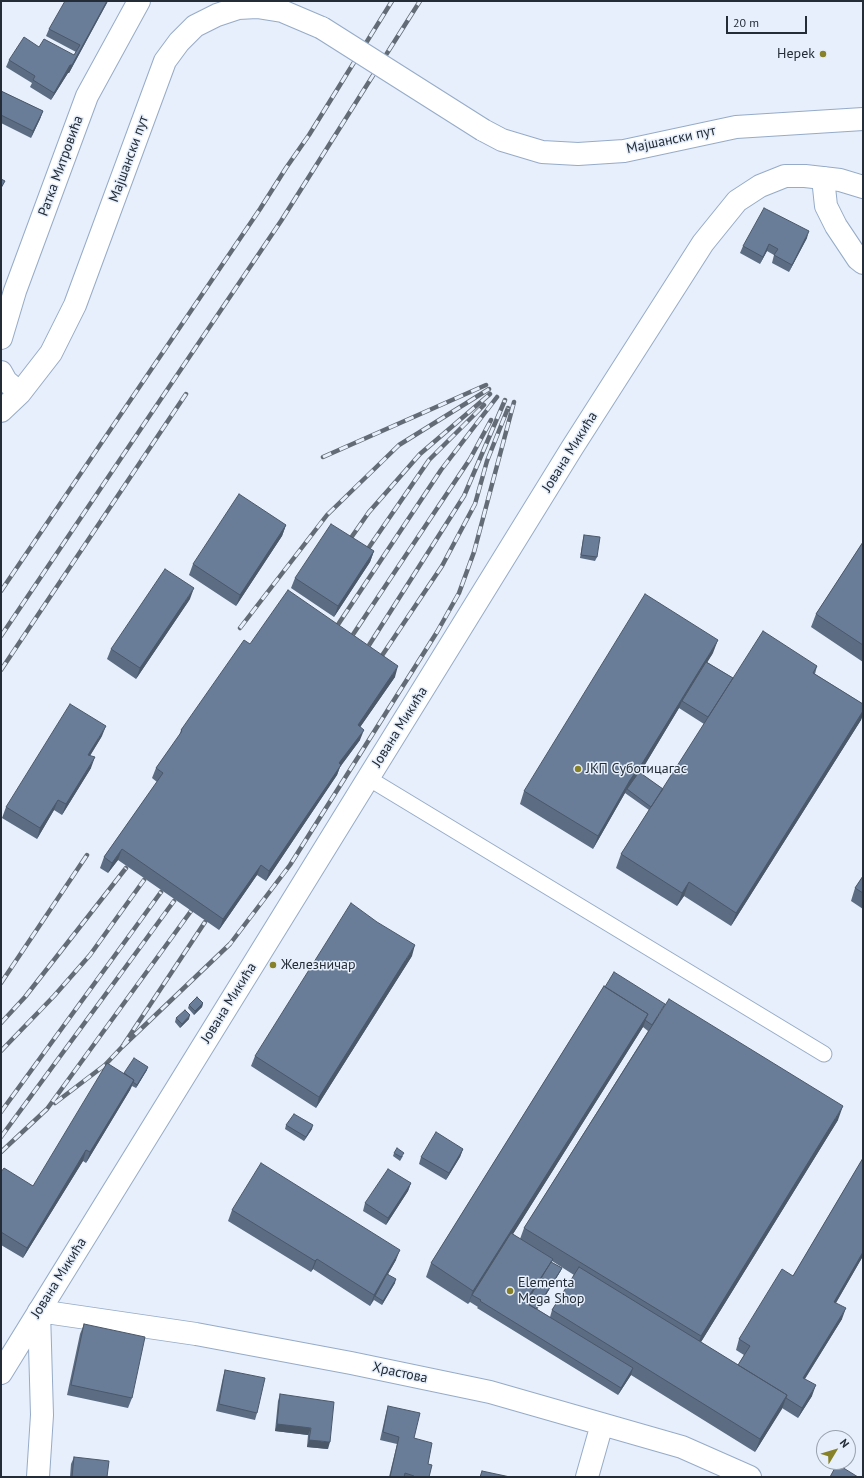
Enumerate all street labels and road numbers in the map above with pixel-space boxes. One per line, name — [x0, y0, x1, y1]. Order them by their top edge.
street label: Ратка Митровића — [35, 113, 87, 219]
street label: Мајшански пут — [106, 114, 152, 204]
street label: Мајшански пут — [625, 122, 717, 158]
street label: Јована Микића — [539, 409, 601, 495]
street label: Јована Микића — [369, 684, 431, 770]
street label: Јована Микића — [198, 960, 260, 1046]
street label: Јована Микића — [28, 1235, 90, 1321]
street label: Храстова — [371, 1359, 429, 1387]

